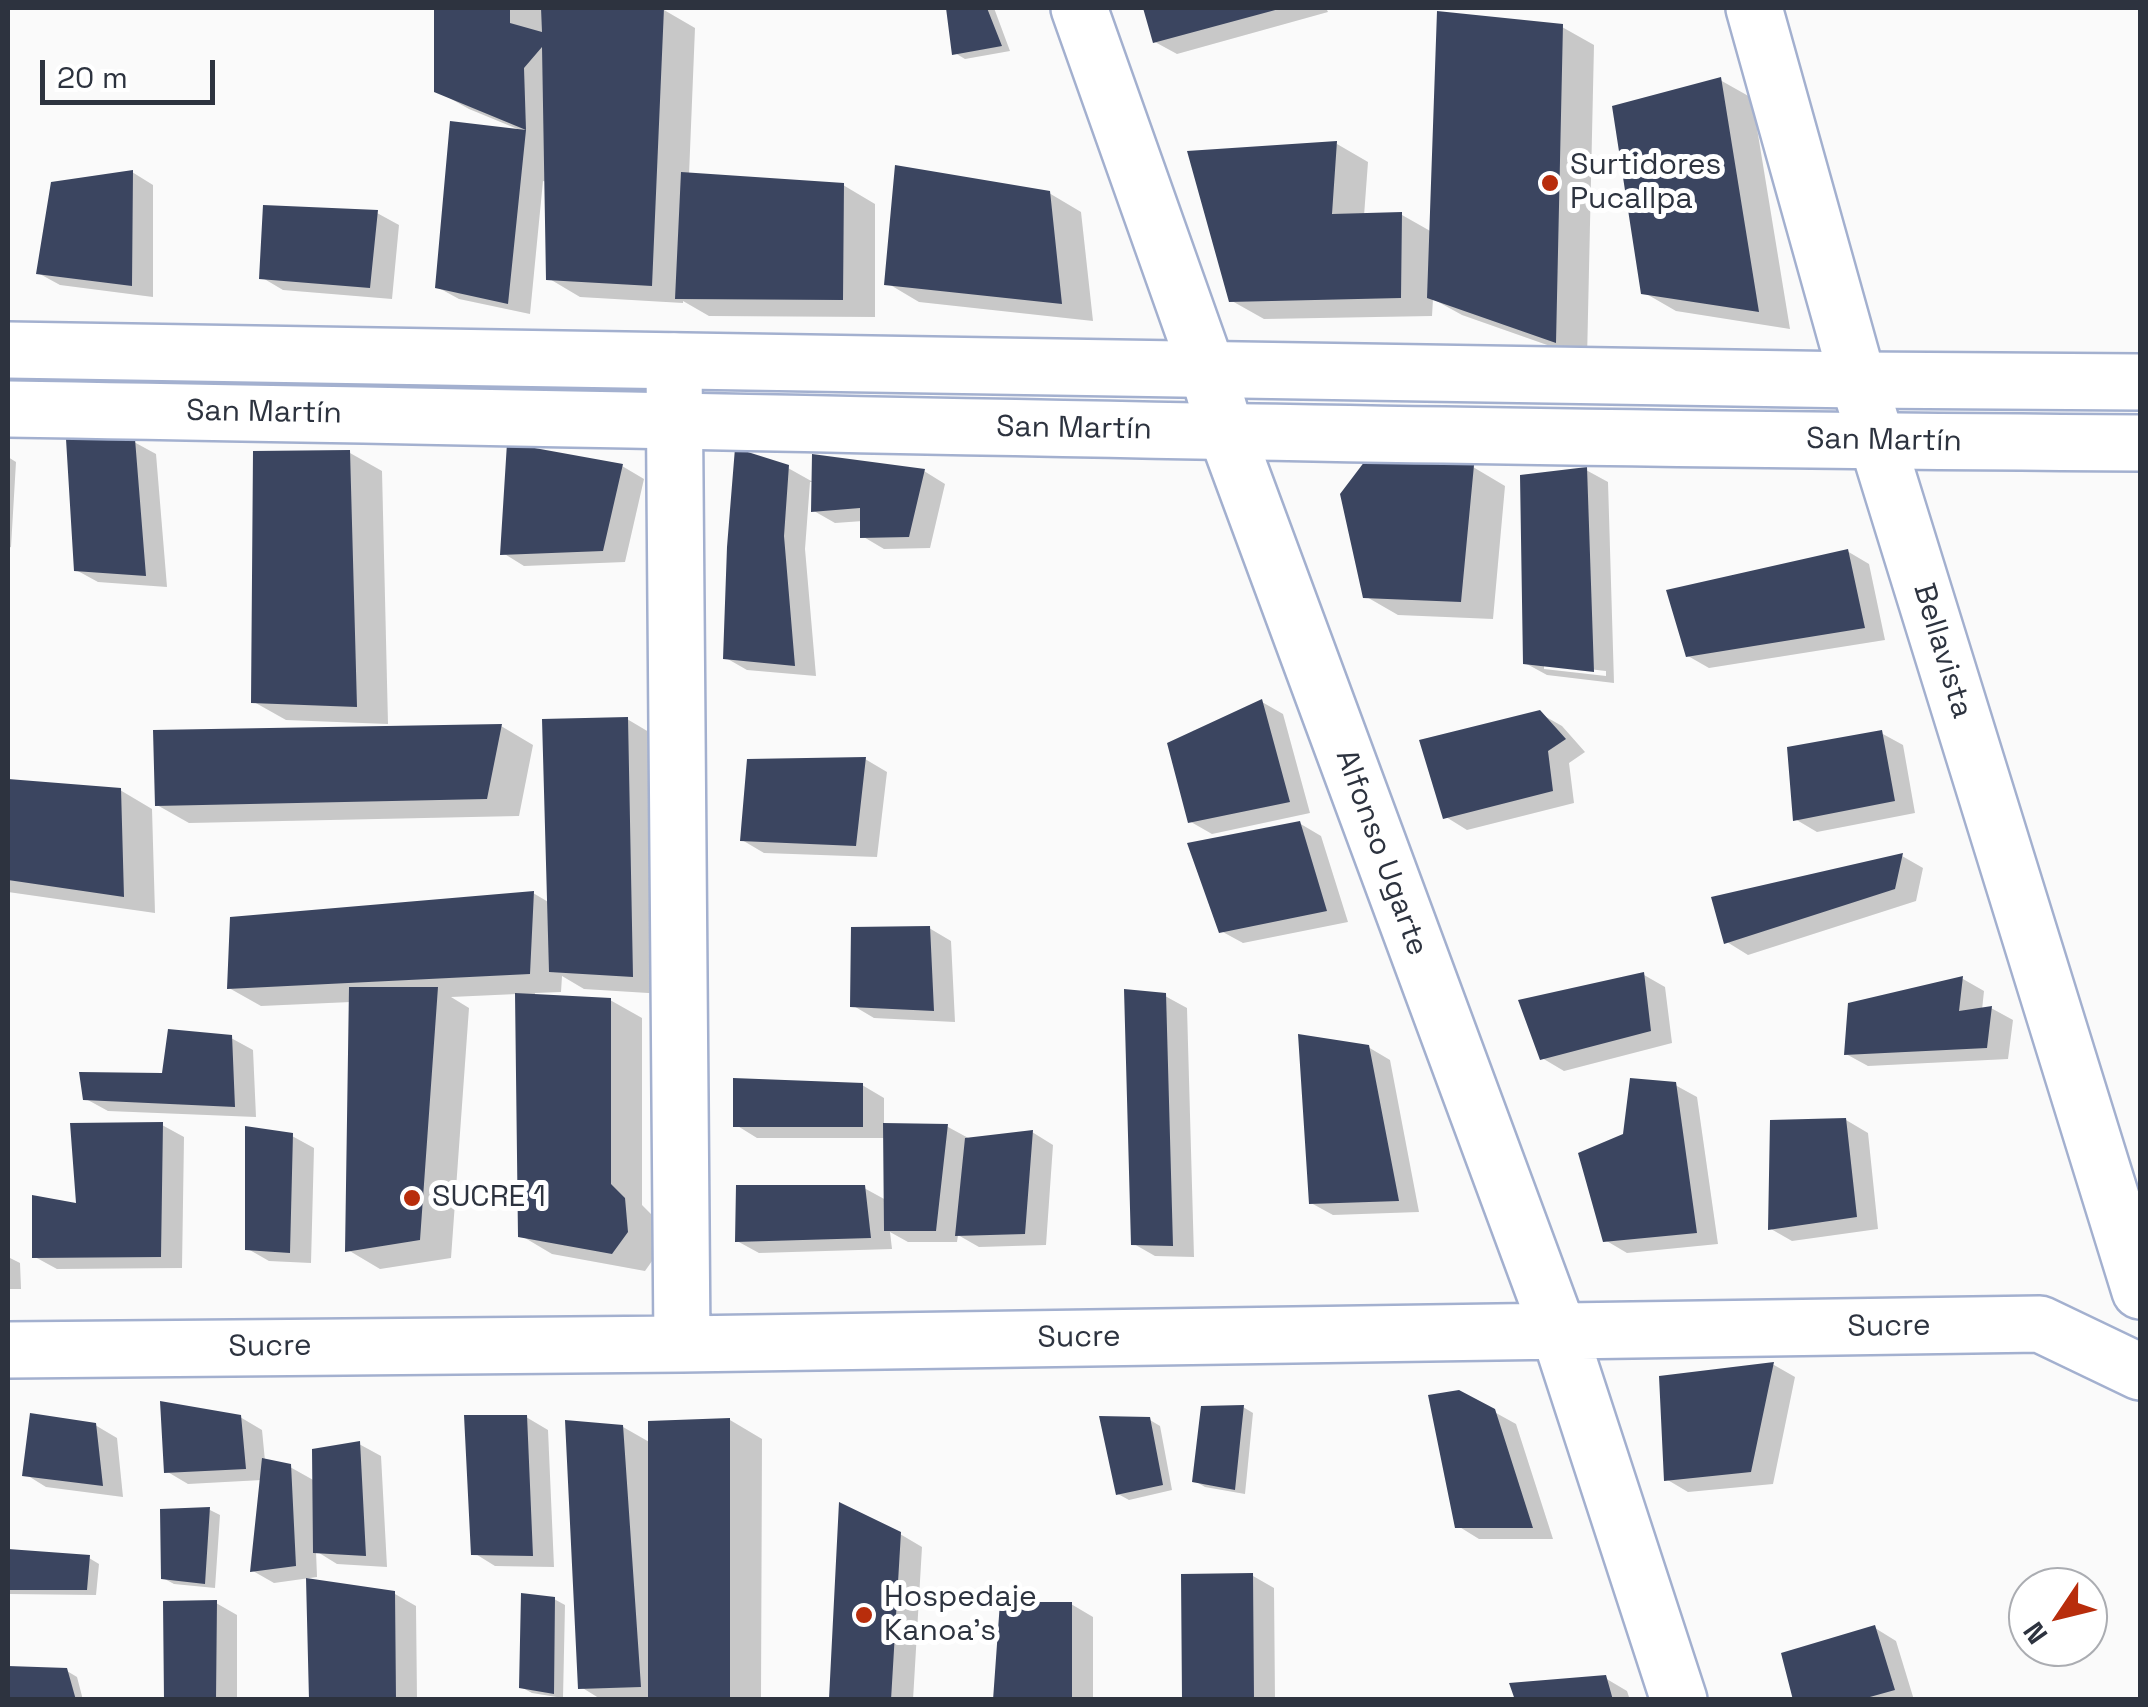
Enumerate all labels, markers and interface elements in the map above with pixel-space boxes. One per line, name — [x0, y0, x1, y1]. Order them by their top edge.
scale bar — [45, 40, 220, 102]
text: 20 m — [57, 58, 128, 97]
place label: Surtidores Pucallpa — [1570, 148, 1721, 218]
marker: Surtidores Pucallpa — [1539, 172, 1561, 194]
street label: San Martín — [186, 394, 342, 432]
street label: San Martín — [996, 410, 1152, 448]
street label: San Martín — [1806, 422, 1962, 460]
street label: Bellavista — [1905, 579, 1979, 723]
street label: Alfonso Ugarte — [1327, 745, 1435, 961]
place label: SUCRE 1 — [432, 1180, 546, 1216]
marker: SUCRE 1 — [401, 1187, 423, 1209]
street label: Sucre — [1847, 1308, 1931, 1346]
street label: Sucre — [1037, 1319, 1121, 1357]
street label: Sucre — [228, 1328, 312, 1366]
north arrow — [2008, 1567, 2108, 1667]
place label: Hospedaje Kanoa's — [884, 1580, 1037, 1650]
marker: Hospedaje Kanoa's — [853, 1604, 875, 1626]
text: N — [2015, 1615, 2055, 1651]

